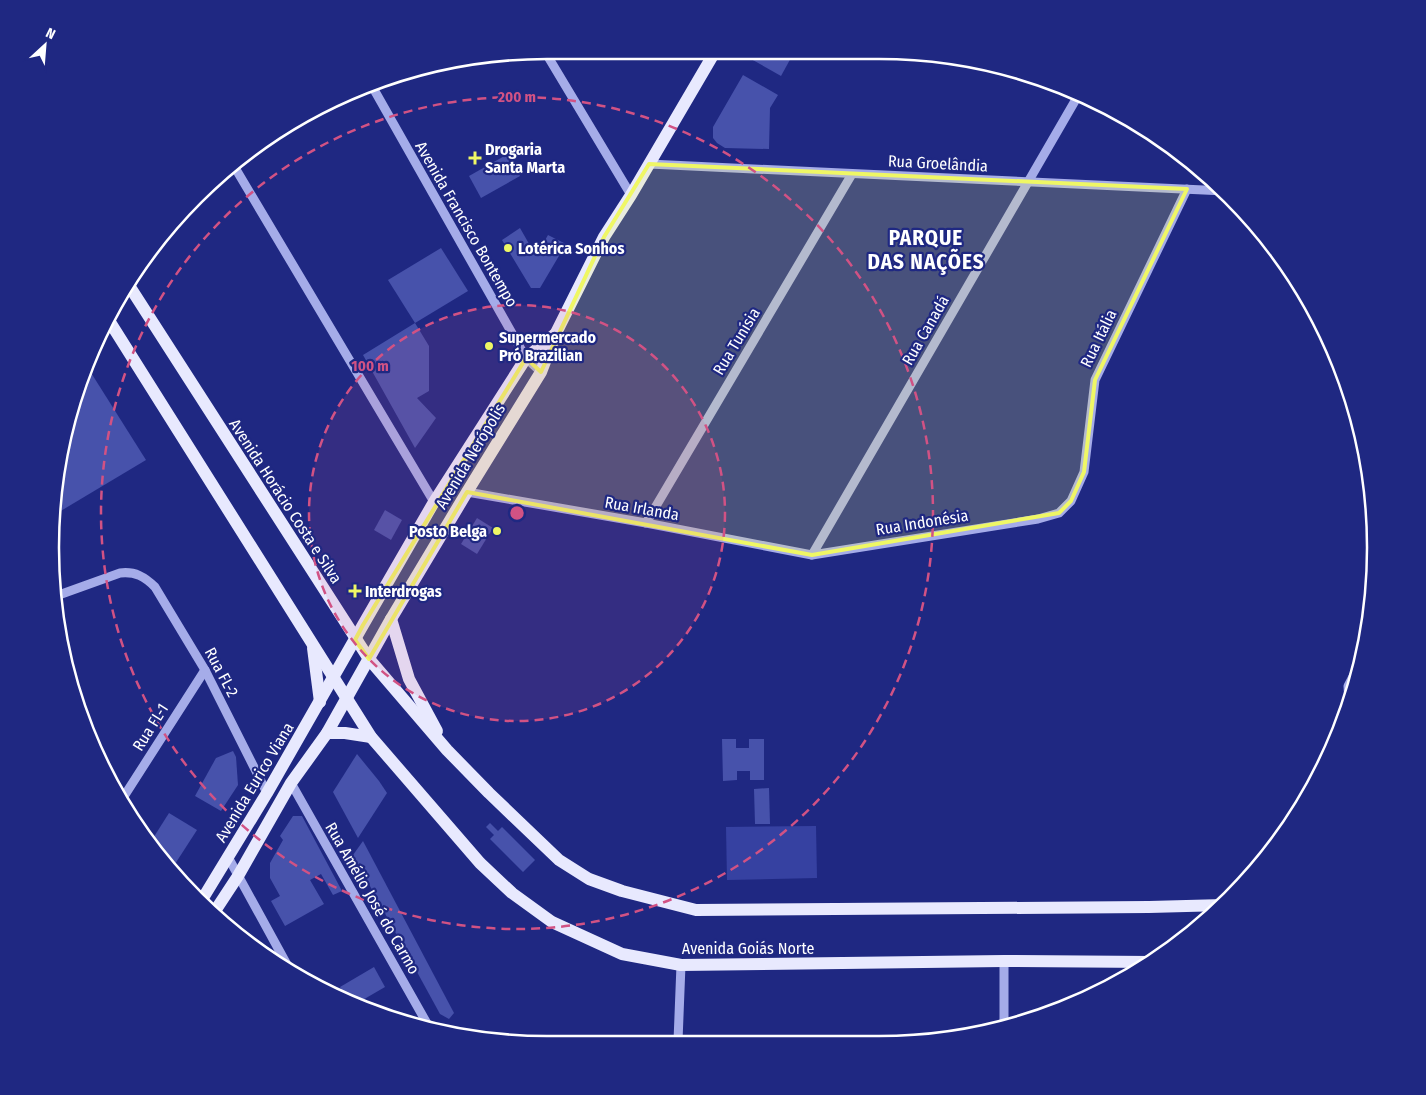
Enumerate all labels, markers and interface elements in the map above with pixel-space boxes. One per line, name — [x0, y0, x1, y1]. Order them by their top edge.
north arrow — [20, 20, 70, 70]
text: N — [43, 24, 58, 43]
text: 200 m — [497, 88, 536, 106]
street label: Avenida Francisco Bontempo — [411, 138, 522, 310]
place label: Drogaria Santa Marta — [485, 140, 565, 177]
street label: Rua Groelândia — [887, 151, 989, 176]
marker: Drogaria Santa Marta — [469, 152, 481, 164]
district label: PARQUE DAS NAÇÕES — [867, 225, 985, 275]
place label: Lotérica Sonhos — [518, 239, 624, 258]
marker: Lotérica Sonhos — [502, 242, 514, 254]
street label: Rua Canadá — [898, 292, 953, 368]
street label: Rua Tunísia — [709, 304, 764, 378]
street label: Rua Itália — [1076, 306, 1121, 370]
place label: Supermercado Pró Brazilian — [499, 328, 596, 365]
marker: Supermercado Pró Brazilian — [483, 340, 495, 352]
text: 100 m — [351, 357, 389, 375]
street label: Avenida Nerópolis — [432, 400, 509, 512]
street label: Avenida Horácio Costa e Silva — [225, 415, 346, 587]
street label: Rua Irlanda — [603, 493, 681, 524]
centre of rings — [508, 504, 526, 522]
street label: Rua Indonésia — [874, 506, 970, 539]
place label: Posto Belga — [409, 522, 487, 541]
marker: Posto Belga — [491, 525, 503, 537]
place label: Interdrogas — [365, 582, 442, 601]
marker: Interdrogas — [349, 585, 361, 597]
street label: Rua FL-2 — [201, 644, 242, 700]
street label: Rua FL-1 — [129, 700, 172, 754]
street label: Avenida Eurico Viana — [211, 719, 298, 846]
street label: Rua Amélio José do Carmo — [321, 819, 424, 977]
street label: Avenida Goiás Norte — [682, 939, 814, 958]

